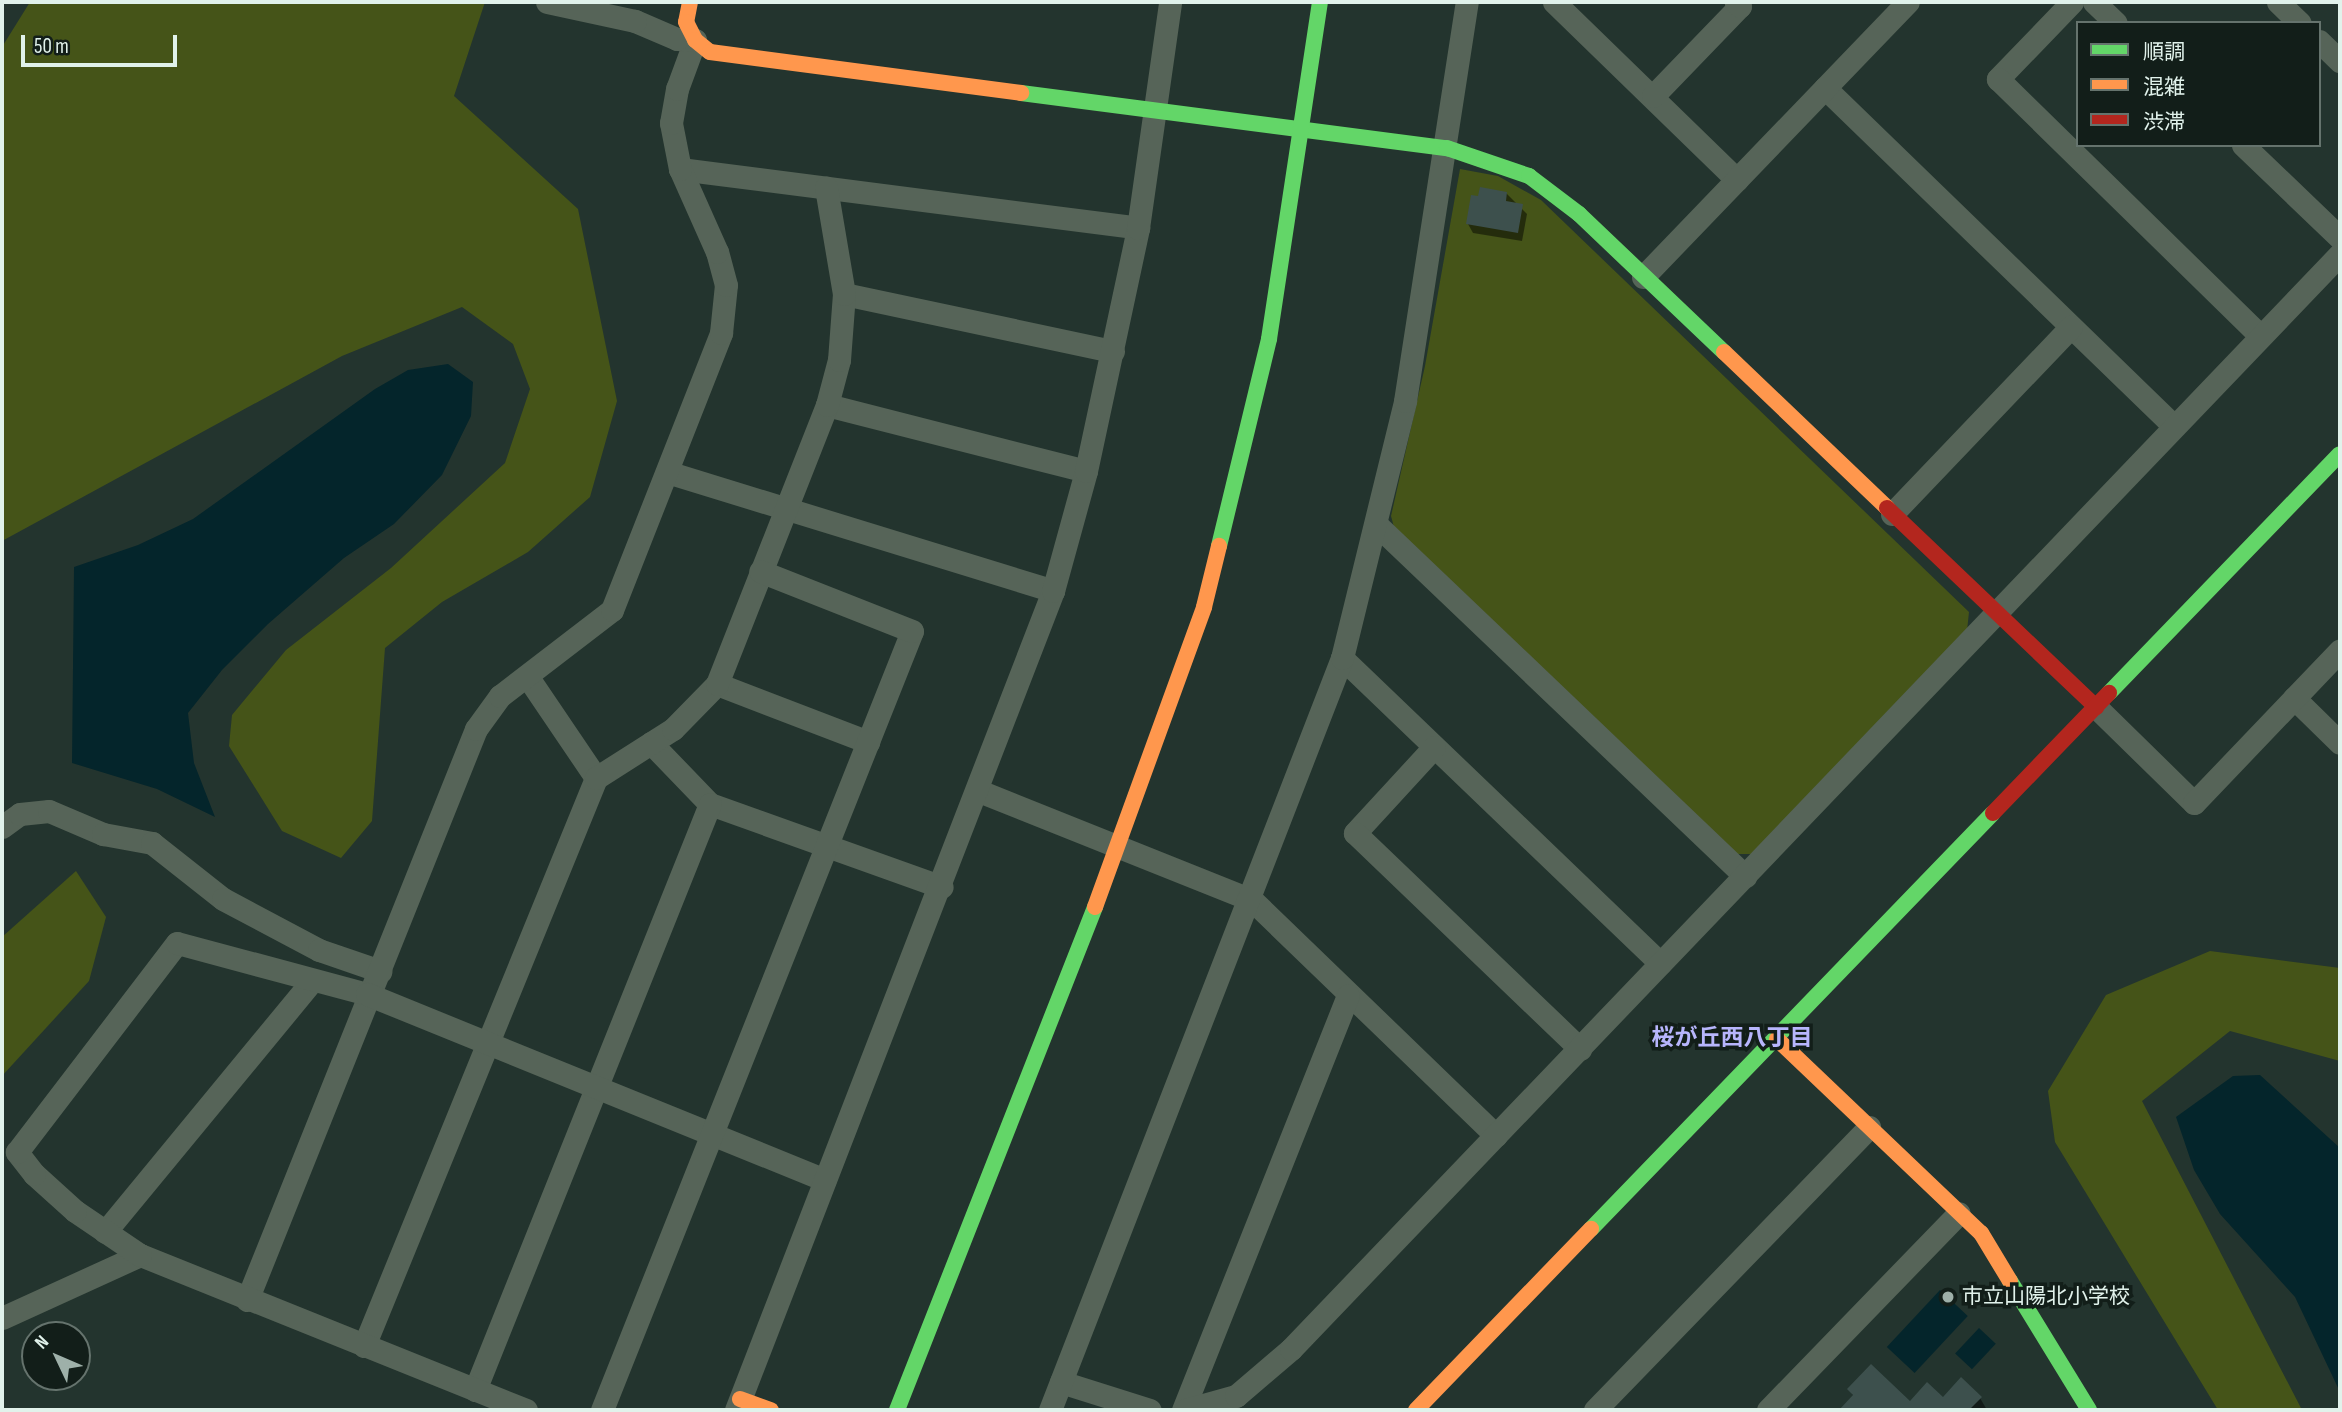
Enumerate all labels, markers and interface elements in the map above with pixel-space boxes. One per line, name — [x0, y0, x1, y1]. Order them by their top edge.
scale bar — [24, 21, 180, 65]
legend — [2076, 21, 2321, 147]
text: 50 m — [34, 34, 69, 59]
text: 順調 — [2143, 40, 2185, 65]
text: 混雑 — [2143, 75, 2185, 100]
text: 渋滞 — [2143, 110, 2185, 135]
district label: 桜が丘西八丁目 — [1652, 1024, 1812, 1052]
place label: 市立山陽北小学校 — [1962, 1284, 2130, 1310]
marker: 市立山陽北小学校 — [1940, 1289, 1956, 1305]
north arrow — [21, 1321, 91, 1391]
text: N — [30, 1331, 54, 1354]

